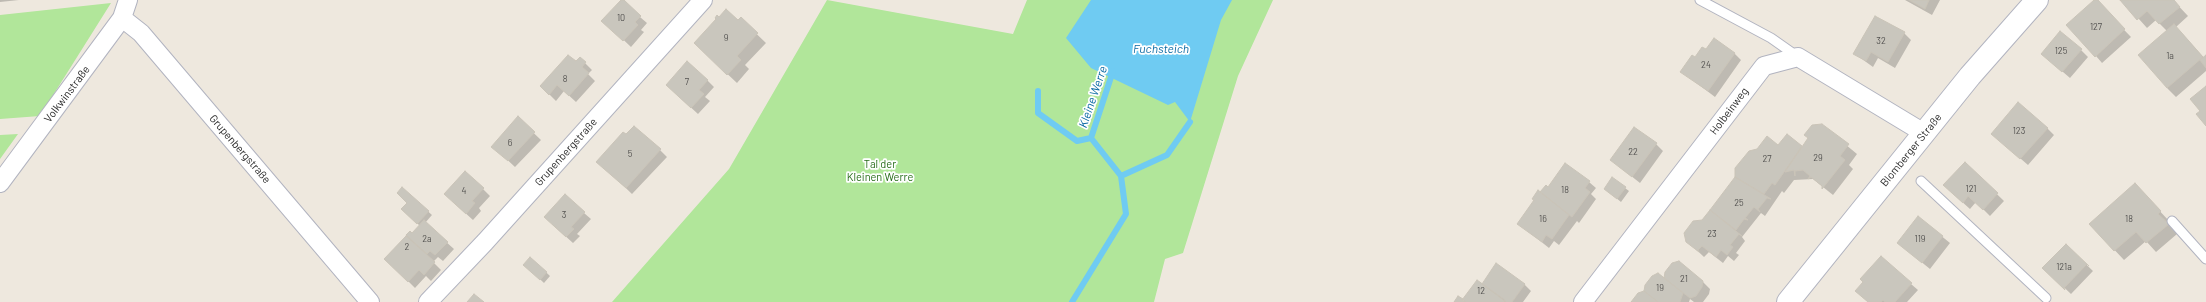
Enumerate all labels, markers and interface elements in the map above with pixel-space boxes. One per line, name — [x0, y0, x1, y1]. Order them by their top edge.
house number: 10 — [617, 13, 625, 23]
house number: 127 — [2090, 22, 2102, 32]
house number: 9 — [724, 33, 728, 43]
house number: 32 — [1876, 36, 1886, 46]
water label: Fuchsteich — [1133, 42, 1189, 56]
house number: 125 — [2055, 46, 2067, 56]
house number: 1a — [2166, 51, 2174, 61]
house number: 24 — [1701, 60, 1711, 70]
street label: Volkwinstraße — [41, 63, 93, 125]
water label: Kleine Werre — [1076, 64, 1110, 130]
house number: 8 — [563, 74, 567, 84]
house number: 7 — [685, 77, 689, 87]
street label: Holbeinweg — [1707, 85, 1751, 137]
street label: Blomberger Straße — [1878, 111, 1944, 189]
street label: Grupenbergstraße — [207, 112, 273, 186]
street label: Grupenbergstraße — [532, 115, 600, 189]
house number: 123 — [2013, 126, 2025, 136]
house number: 6 — [508, 138, 512, 148]
house number: 22 — [1628, 147, 1638, 157]
house number: 5 — [628, 149, 632, 159]
house number: 29 — [1813, 153, 1823, 163]
house number: 27 — [1762, 154, 1772, 164]
park label: Tal der Kleinen Werre — [847, 157, 913, 183]
house number: 121 — [1966, 184, 1976, 194]
house number: 18 — [1561, 185, 1569, 195]
house number: 4 — [462, 186, 466, 196]
house number: 25 — [1734, 198, 1744, 208]
house number: 3 — [562, 210, 566, 220]
house number: 16 — [1539, 214, 1547, 224]
house number: 18 — [2125, 214, 2133, 224]
house number: 23 — [1707, 229, 1717, 239]
house number: 2a — [422, 234, 432, 244]
house number: 119 — [1914, 234, 1926, 244]
house number: 2 — [405, 242, 409, 252]
house number: 121a — [2056, 262, 2072, 272]
house number: 21 — [1680, 274, 1688, 284]
house number: 19 — [1656, 283, 1664, 293]
house number: 12 — [1477, 286, 1485, 296]

